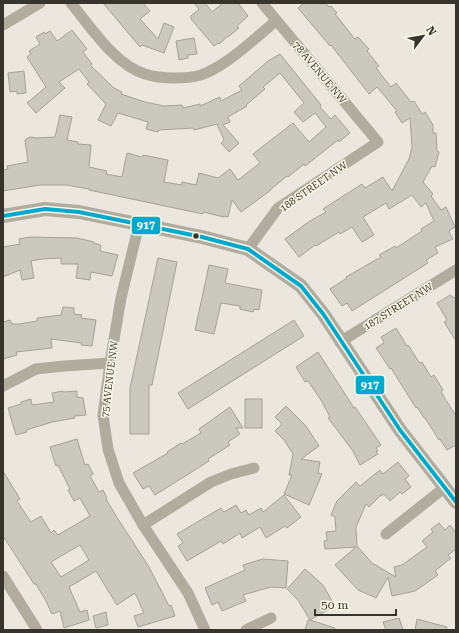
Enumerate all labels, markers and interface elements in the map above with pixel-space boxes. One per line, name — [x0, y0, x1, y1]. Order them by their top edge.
north arrow — [403, 16, 443, 56]
text: N — [423, 24, 439, 38]
street label: 78 AVENUE NW — [291, 39, 349, 106]
street label: 188 STREET NW — [278, 159, 350, 214]
line badge: 917 — [131, 216, 161, 235]
text: 917 — [137, 219, 155, 232]
unlabelled marker — [191, 231, 201, 241]
street label: 187 STREET NW — [362, 280, 435, 332]
street label: 75 AVENUE NW — [99, 339, 120, 418]
line badge: 917 — [355, 375, 385, 395]
text: 917 — [361, 379, 379, 392]
scale bar — [315, 591, 396, 617]
text: 50 m — [321, 598, 348, 612]

